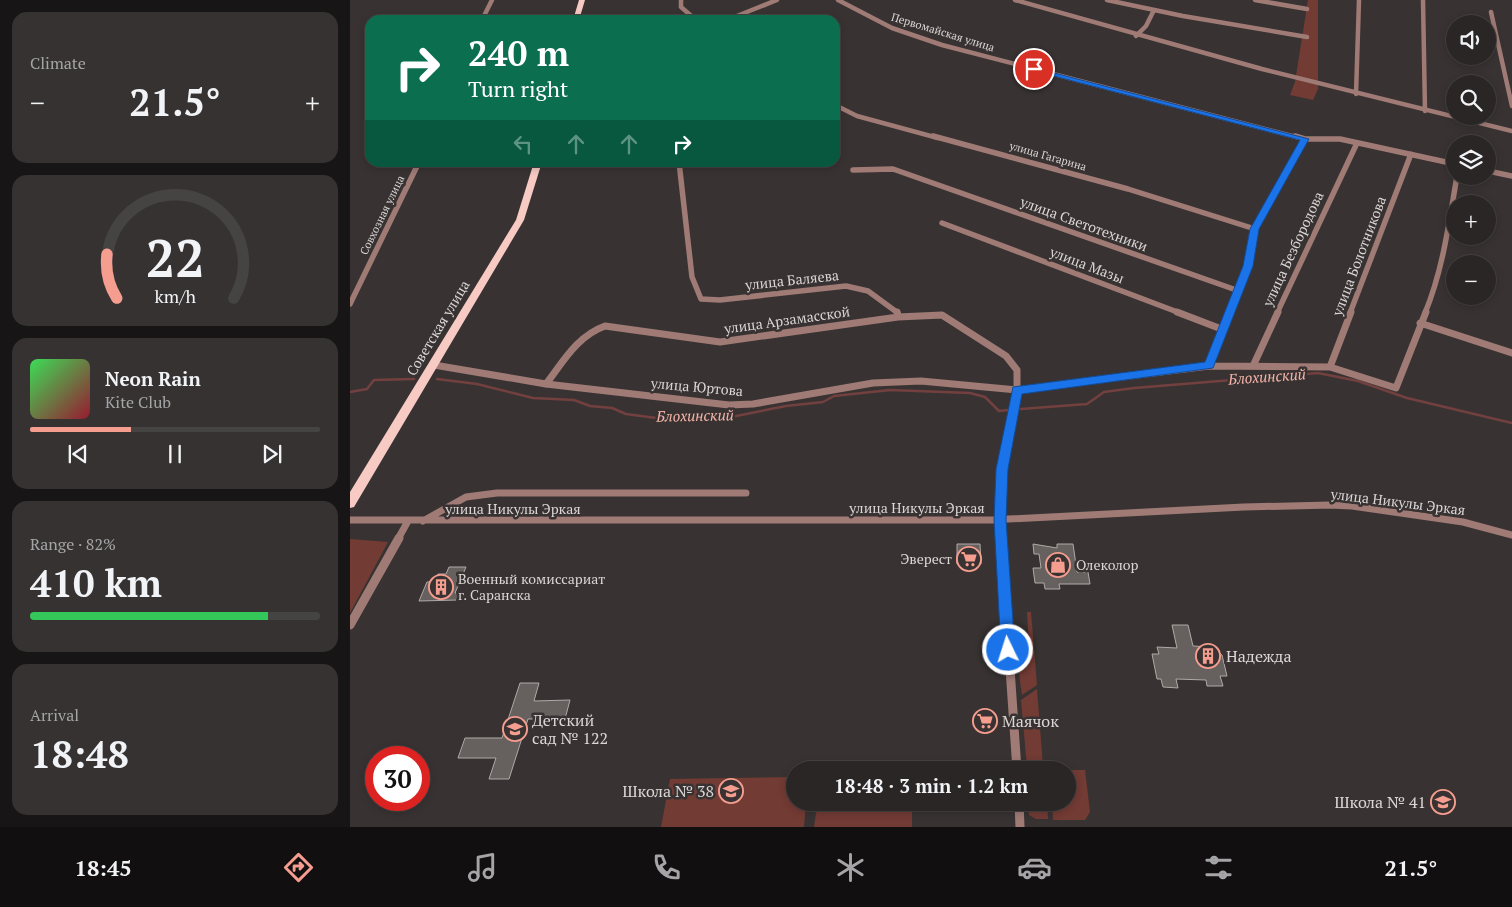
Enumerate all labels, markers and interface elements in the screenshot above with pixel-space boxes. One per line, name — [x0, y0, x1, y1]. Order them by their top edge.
street label: Первомайская улица — [890, 10, 997, 55]
map controls — [1446, 15, 1496, 305]
button: sound — [1446, 15, 1496, 65]
text: 240 m — [468, 30, 569, 76]
icon: right — [385, 35, 450, 100]
pin — [1013, 48, 1055, 90]
text: Climate — [30, 52, 86, 74]
icon: arrive — [1020, 55, 1048, 83]
text: Turn right — [468, 74, 568, 103]
button: search — [1446, 75, 1496, 125]
text: 21.5° — [129, 77, 221, 127]
text: − — [30, 84, 45, 121]
text: + — [305, 84, 320, 121]
icon: left — [509, 130, 537, 158]
icon: ahead — [562, 130, 590, 158]
icon: ahead — [615, 130, 643, 158]
icon: right — [668, 130, 696, 158]
button: layers — [1446, 135, 1496, 185]
street label: улица Гагарина — [1007, 138, 1089, 174]
street label: Совхозная улица — [357, 173, 407, 257]
street label: улица Безбородова — [1257, 188, 1328, 310]
street label: улица Светотехники — [1017, 191, 1151, 256]
street label: улица Болотникова — [1327, 193, 1390, 319]
button: + — [1446, 195, 1496, 245]
text: 22 — [146, 223, 204, 292]
street label: улица Мазы — [1046, 241, 1127, 287]
button: − — [1446, 255, 1496, 305]
street label: улица Баляева — [743, 265, 840, 294]
street label: Советская улица — [402, 276, 474, 379]
text: km/h — [154, 284, 196, 308]
street label: улица Арзамасской — [722, 301, 851, 338]
water label: Блохинский — [1226, 363, 1306, 389]
text: Neon Rain — [105, 366, 201, 391]
street label: улица Юртова — [649, 373, 744, 400]
text: Kite Club — [105, 391, 171, 413]
water label: Блохинский — [655, 404, 734, 426]
icon: previous — [64, 440, 92, 468]
icon: pause — [161, 440, 189, 468]
icon: next — [258, 440, 286, 468]
street label: улица Никулы Эркая — [1329, 484, 1466, 519]
street label: улица Никулы Эркая — [848, 498, 985, 517]
street label: улица Никулы Эркая — [444, 499, 581, 518]
text: Range · 82% — [30, 533, 116, 555]
supermarket icon: Эверест — [956, 546, 982, 572]
place label: Эверест — [900, 549, 952, 568]
shop icon: Олеколор — [1045, 552, 1071, 578]
place label: Олеколор — [1076, 555, 1139, 574]
text: 410 km — [30, 558, 162, 608]
place label: Военный комиссариат г. Саранска — [458, 569, 605, 604]
building icon: Военный комиссариат г. Саранска — [428, 574, 454, 600]
position arrow — [981, 623, 1033, 675]
building icon: Надежда — [1195, 643, 1221, 669]
place label: Надежда — [1226, 645, 1291, 667]
text: Arrival — [30, 704, 79, 726]
supermarket icon: Маячок — [972, 708, 998, 734]
place label: Детский сад № 122 — [532, 709, 608, 749]
place label: Маячок — [1002, 710, 1059, 732]
school or university icon: Детский сад № 122 — [502, 716, 528, 742]
text: 18:48 — [30, 729, 129, 779]
speed limit sign: 30 — [365, 746, 430, 811]
text: 18:48 · 3 min · 1.2 km — [834, 773, 1028, 798]
school or university icon: Школа № 38 — [718, 778, 744, 804]
place label: Школа № 38 — [623, 780, 714, 802]
school or university icon: Школа № 41 — [1430, 789, 1456, 815]
place label: Школа № 41 — [1335, 791, 1426, 813]
icon: directions — [281, 850, 316, 885]
icon: music — [465, 850, 500, 885]
icon: phone — [649, 850, 684, 885]
icon: climate — [833, 850, 868, 885]
icon: car — [1017, 850, 1052, 885]
icon: filters — [1201, 850, 1236, 885]
text: 18:45 — [74, 853, 132, 882]
text: 21.5° — [1385, 853, 1437, 882]

